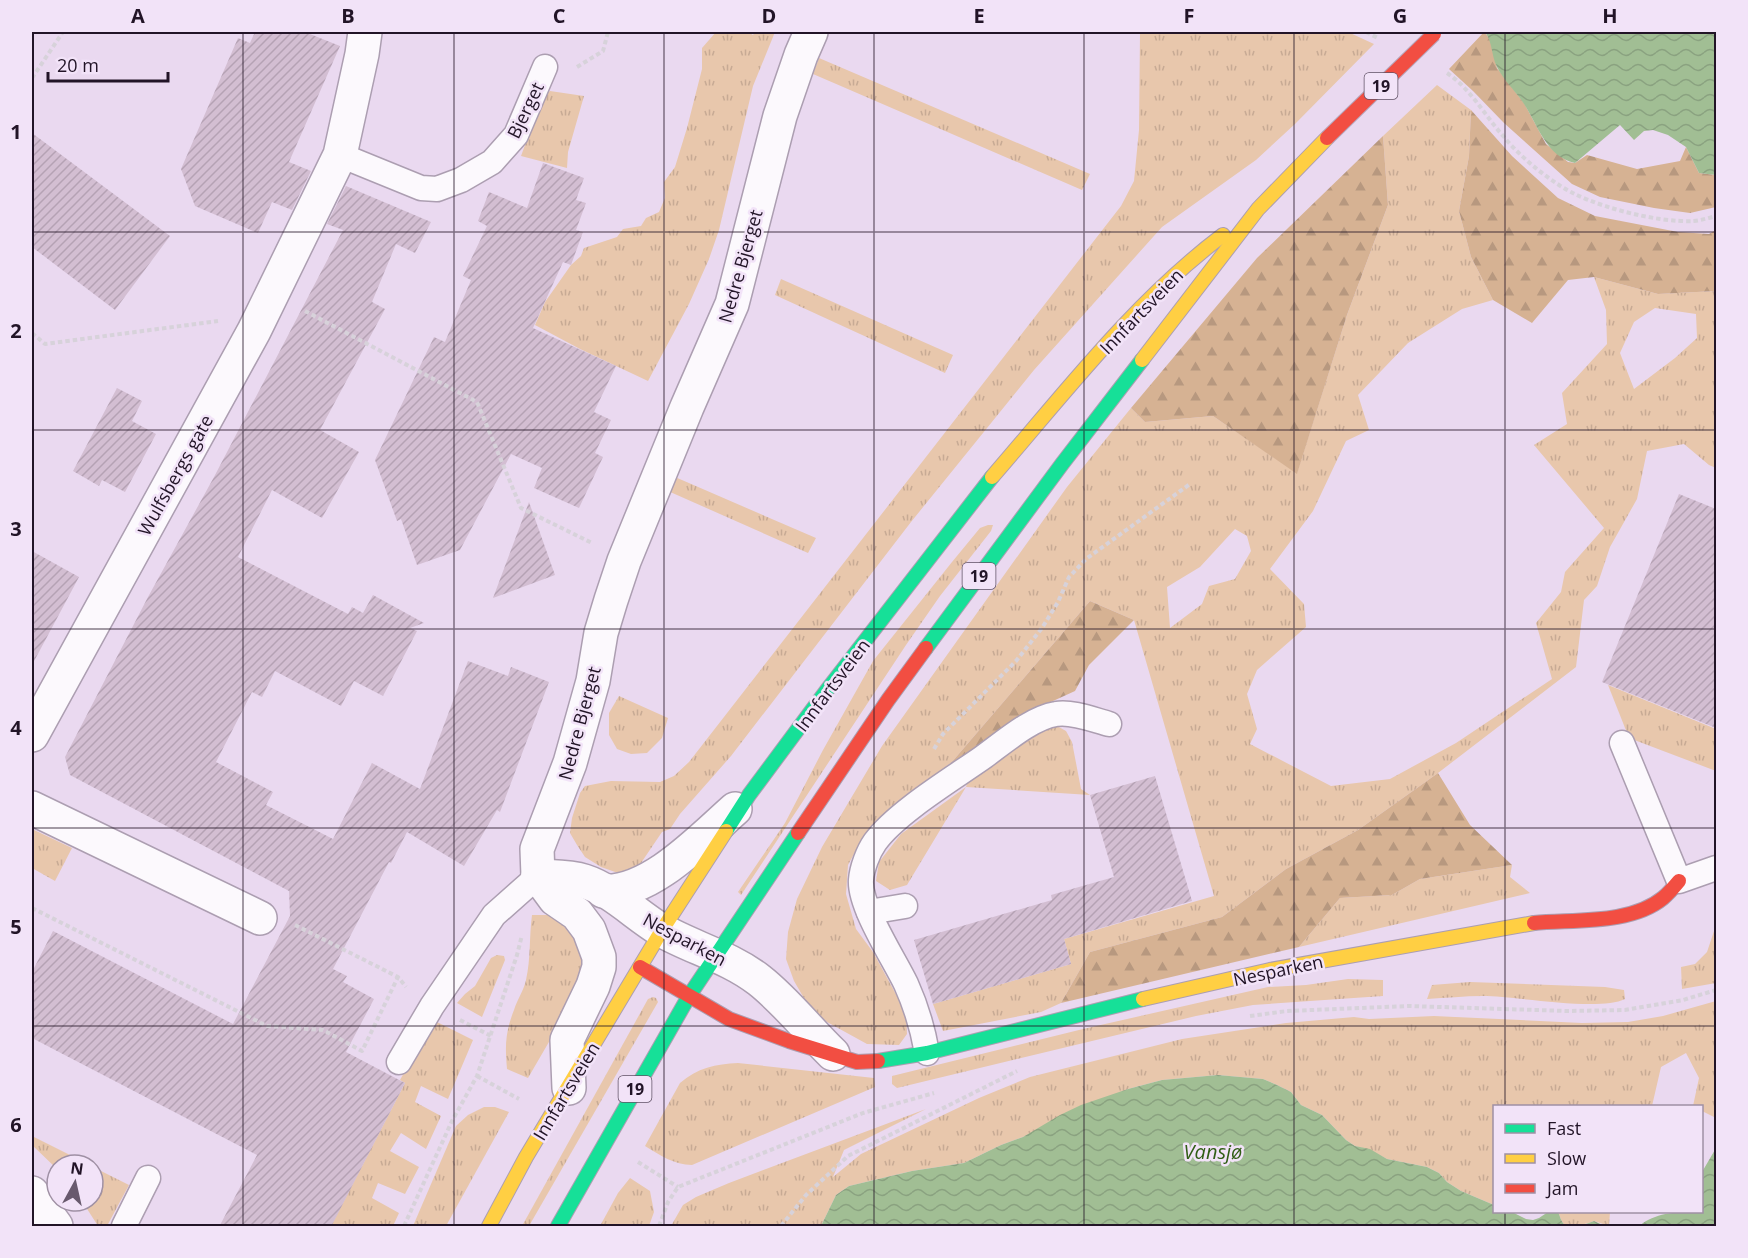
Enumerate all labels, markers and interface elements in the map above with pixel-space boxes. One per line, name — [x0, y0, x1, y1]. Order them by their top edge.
text: A — [131, 2, 145, 29]
text: B — [341, 2, 355, 29]
text: C — [553, 2, 566, 29]
text: D — [762, 2, 776, 29]
text: E — [973, 2, 985, 29]
text: F — [1184, 2, 1194, 29]
text: G — [1393, 2, 1407, 29]
text: H — [1602, 2, 1618, 29]
scale bar — [48, 45, 168, 83]
text: 20 m — [57, 53, 99, 77]
road number: 19 — [1364, 73, 1398, 99]
street label: Bjerget — [501, 78, 549, 142]
text: 1 — [10, 118, 22, 145]
street label: Nedre Bjerget — [712, 207, 768, 325]
street label: Innfartsveien — [1094, 263, 1188, 359]
text: 2 — [10, 317, 22, 344]
street label: Wulfsbergs gate — [132, 410, 218, 540]
text: 3 — [10, 515, 22, 542]
road number: 19 — [962, 563, 996, 589]
street label: Innfartsveien — [789, 634, 875, 736]
street label: Nedre Bjerget — [552, 664, 606, 782]
text: 4 — [10, 714, 22, 741]
street label: Nesparken — [639, 907, 731, 971]
text: 5 — [10, 913, 22, 940]
street label: Nesparken — [1231, 949, 1325, 991]
street label: Innfartsveien — [527, 1038, 605, 1144]
road number: 19 — [618, 1076, 652, 1102]
legend — [1493, 1105, 1703, 1213]
text: 6 — [10, 1111, 22, 1138]
text: Fast — [1547, 1116, 1581, 1140]
water label: Vansjø — [1184, 1138, 1242, 1165]
text: Slow — [1547, 1146, 1586, 1170]
north arrow — [45, 1153, 105, 1213]
text: N — [69, 1156, 85, 1180]
text: Jam — [1545, 1176, 1579, 1200]

